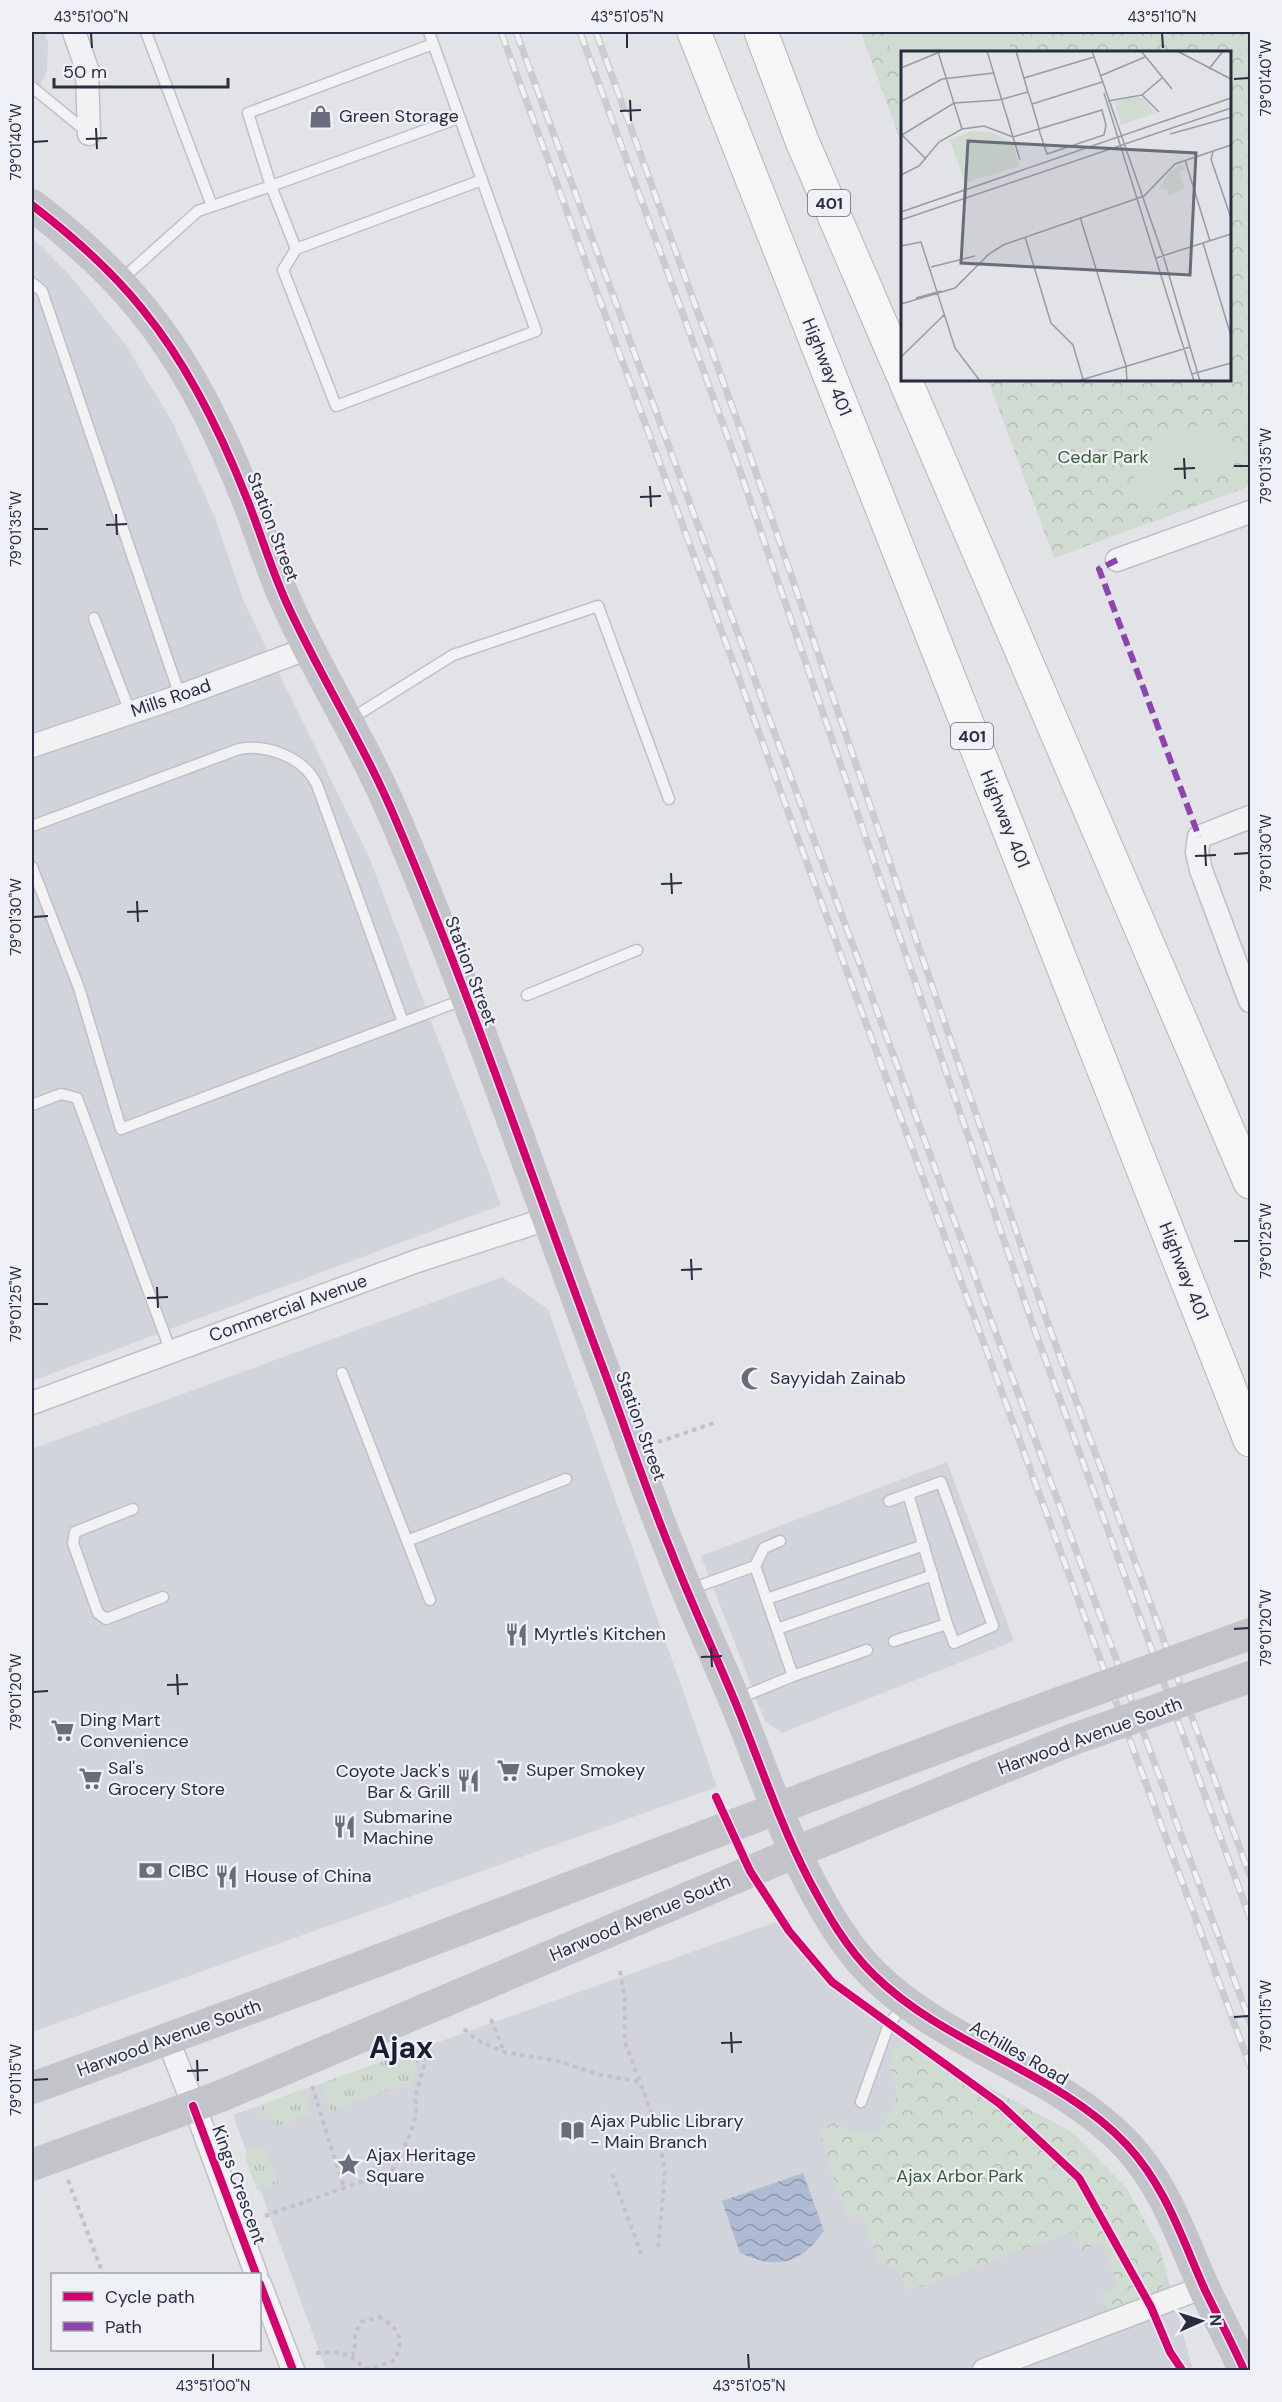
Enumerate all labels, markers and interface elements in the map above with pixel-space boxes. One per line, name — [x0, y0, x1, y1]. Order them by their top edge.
text: 43°51'00"N — [54, 7, 128, 27]
text: 43°51'05"N — [590, 7, 664, 27]
text: 43°51'10"N — [1127, 7, 1197, 27]
text: 79°01'40"W — [1256, 39, 1276, 116]
scale bar — [54, 51, 228, 89]
inset map — [901, 51, 1231, 381]
text: 50 m — [63, 60, 107, 84]
text: 79°01'40"W — [6, 103, 26, 180]
shop icon: Green Storage — [308, 103, 334, 129]
place label: Green Storage — [339, 104, 459, 128]
road number: 401 — [808, 190, 850, 216]
street label: Highway 401 — [796, 314, 858, 420]
text: 79°01'35"W — [1256, 427, 1276, 504]
park label: Cedar Park — [1057, 445, 1149, 469]
street label: Station Street — [241, 469, 305, 585]
text: 79°01'35"W — [6, 490, 26, 567]
street label: Mills Road — [128, 673, 214, 723]
road number: 401 — [951, 723, 993, 749]
street label: Highway 401 — [974, 766, 1036, 872]
text: 79°01'30"W — [1256, 814, 1276, 892]
text: 79°01'30"W — [6, 878, 26, 956]
street label: Station Street — [439, 913, 503, 1029]
text: 79°01'25"W — [1256, 1203, 1276, 1279]
street label: Highway 401 — [1153, 1218, 1215, 1324]
text: 79°01'25"W — [6, 1266, 26, 1342]
street label: Commercial Avenue — [206, 1268, 370, 1348]
mosque icon: Sayyidah Zainab — [739, 1365, 765, 1391]
place label: Sayyidah Zainab — [770, 1366, 906, 1390]
street label: Station Street — [610, 1368, 672, 1484]
text: 79°01'20"W — [1256, 1589, 1276, 1667]
restaurant icon: Myrtle's Kitchen — [503, 1621, 529, 1647]
place label: Myrtle's Kitchen — [534, 1622, 666, 1646]
text: 79°01'20"W — [6, 1653, 26, 1731]
street label: Harwood Avenue South — [995, 1691, 1185, 1781]
place label: Ding Mart Convenience — [80, 1708, 189, 1753]
supermarket icon: Ding Mart Convenience — [49, 1717, 75, 1743]
place label: Sal's Grocery Store — [108, 1756, 225, 1801]
supermarket icon: Super Smokey — [495, 1757, 521, 1783]
place label: Super Smokey — [526, 1758, 645, 1782]
place label: Coyote Jack's Bar & Grill — [336, 1759, 450, 1804]
supermarket icon: Sal's Grocery Store — [77, 1765, 103, 1791]
restaurant icon: Coyote Jack's Bar & Grill — [455, 1768, 481, 1794]
place label: Submarine Machine — [363, 1805, 452, 1850]
restaurant icon: Submarine Machine — [332, 1814, 358, 1840]
bank icon: CIBC — [137, 1858, 163, 1884]
place label: CIBC — [168, 1859, 209, 1883]
restaurant icon: House of China — [214, 1863, 240, 1889]
place label: House of China — [245, 1864, 372, 1888]
street label: Harwood Avenue South — [546, 1869, 734, 1967]
text: 79°01'15"W — [1256, 1980, 1276, 2052]
street label: Harwood Avenue South — [74, 1993, 264, 2083]
street label: Achilles Road — [965, 2015, 1073, 2091]
district label: Ajax — [369, 2028, 433, 2067]
text: 79°01'15"W — [6, 2044, 26, 2116]
place label: Ajax Public Library - Main Branch — [590, 2109, 743, 2154]
library icon: Ajax Public Library - Main Branch — [559, 2118, 585, 2144]
street label: Kings Crescent — [206, 2122, 272, 2248]
place label: Ajax Heritage Square — [366, 2143, 476, 2188]
place icon: Ajax Heritage Square — [335, 2152, 361, 2178]
park label: Ajax Arbor Park — [896, 2164, 1024, 2188]
legend — [51, 2273, 261, 2351]
text: Cycle path — [105, 2285, 195, 2309]
north arrow — [1171, 2291, 1231, 2351]
text: N — [1205, 2314, 1226, 2327]
text: Path — [105, 2315, 142, 2339]
text: 43°51'00"N — [176, 2376, 250, 2396]
text: 43°51'05"N — [712, 2376, 786, 2396]

